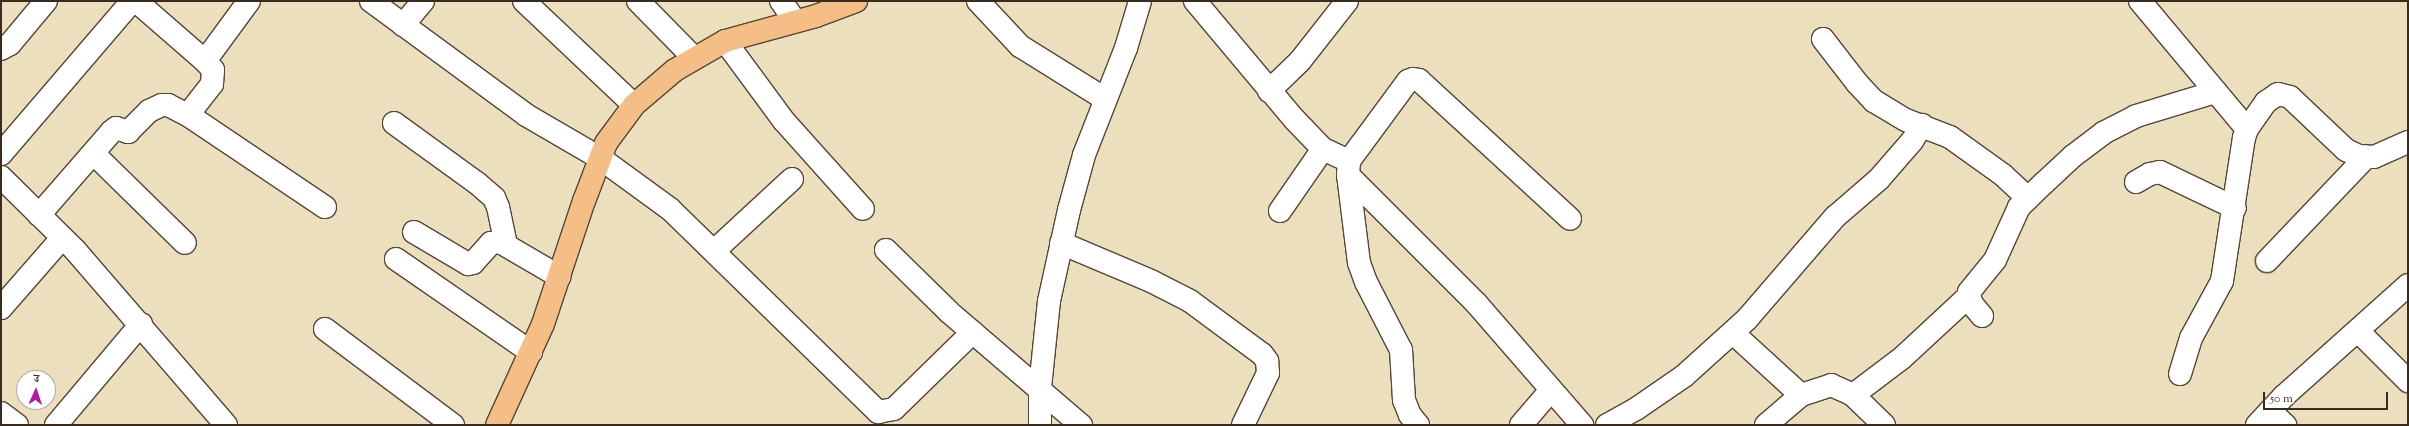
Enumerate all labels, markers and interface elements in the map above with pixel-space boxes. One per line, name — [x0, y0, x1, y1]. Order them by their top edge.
north arrow — [16, 370, 56, 410]
text: उ — [33, 371, 40, 387]
scale bar — [2265, 384, 2390, 410]
text: 50 m — [2270, 390, 2293, 408]

